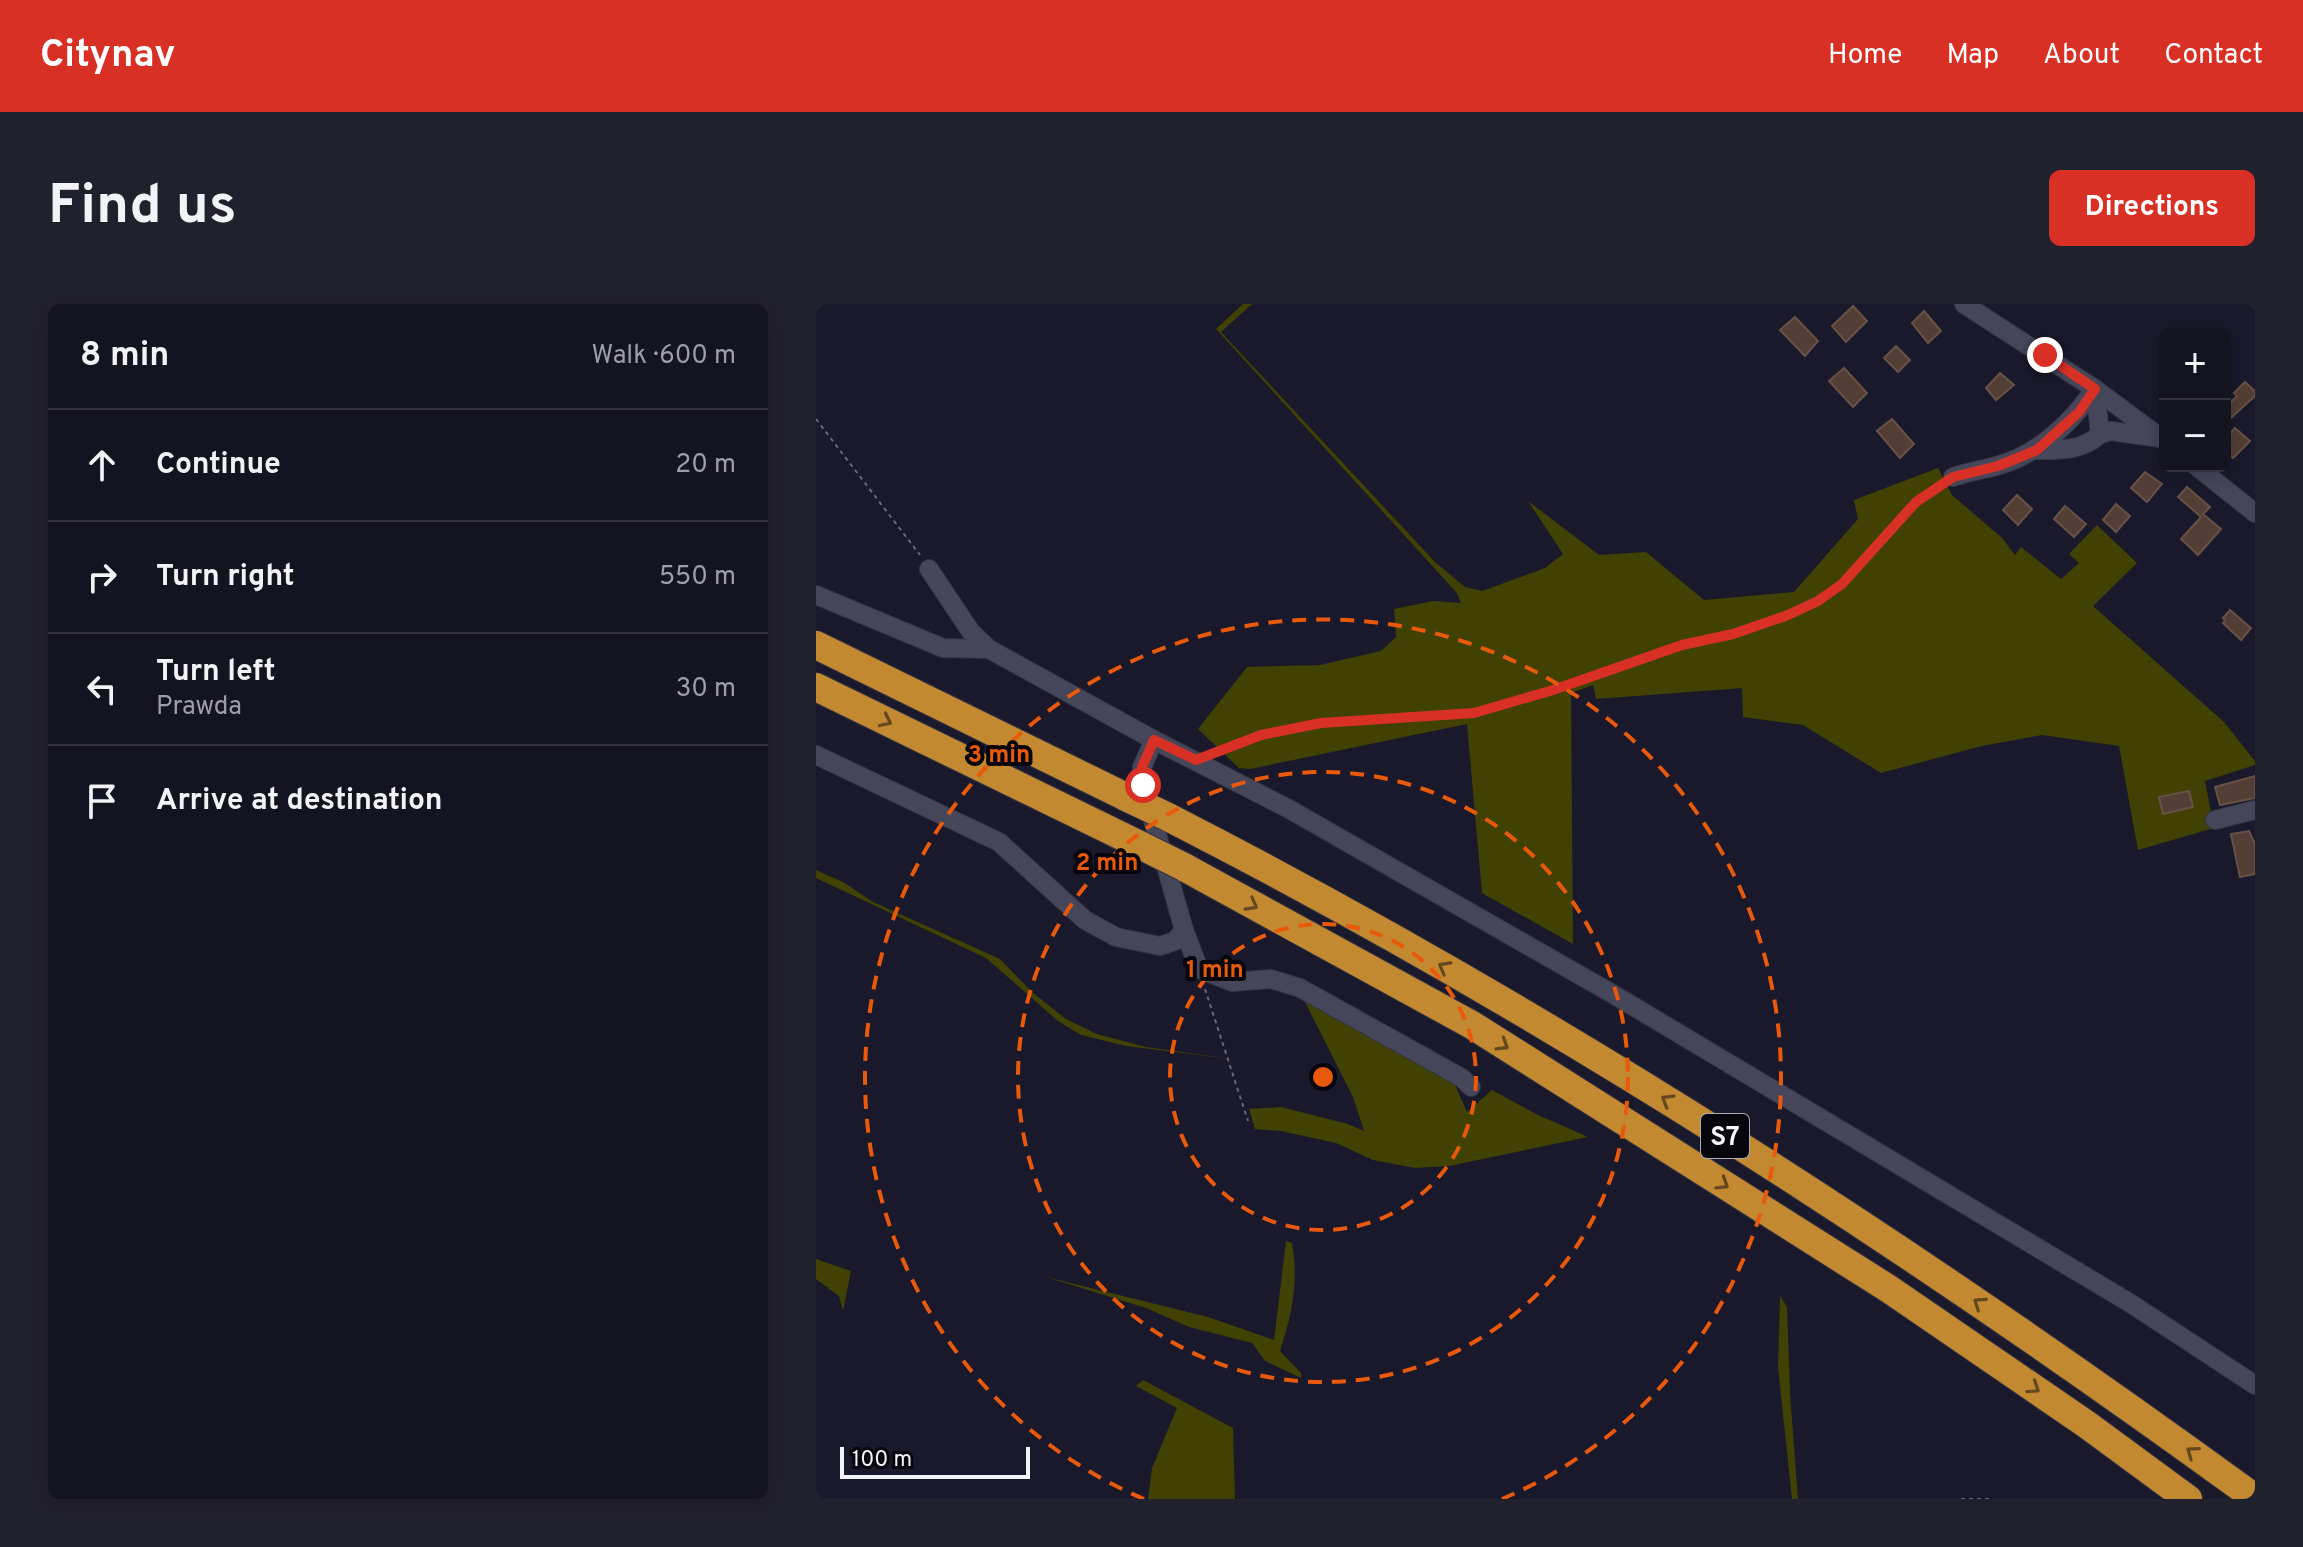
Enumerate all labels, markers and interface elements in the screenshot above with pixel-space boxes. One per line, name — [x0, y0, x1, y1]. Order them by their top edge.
text: Citynav — [40, 32, 176, 81]
text: Home — [1828, 38, 1902, 74]
text: Map — [1946, 38, 1999, 74]
text: About — [2043, 38, 2120, 74]
text: Contact — [2164, 38, 2263, 74]
button: Directions — [2049, 170, 2255, 246]
text: Find us — [48, 173, 237, 243]
map controls — [2159, 328, 2231, 472]
button: + — [2159, 328, 2231, 400]
text: 8 min — [80, 335, 169, 378]
route end — [2027, 337, 2063, 373]
text: Walk · 600 m — [591, 340, 736, 373]
button: − — [2159, 400, 2231, 472]
icon: ahead — [80, 443, 124, 487]
text: Continue — [156, 447, 281, 484]
text: 20 m — [675, 449, 736, 482]
icon: right — [80, 555, 124, 599]
text: Turn right — [156, 559, 294, 596]
text: 550 m — [659, 561, 736, 594]
text: Turn left — [156, 654, 276, 691]
icon: left — [80, 667, 124, 711]
text: 30 m — [676, 673, 736, 706]
text: Prawda — [156, 691, 242, 724]
one-way arrow — [878, 711, 893, 726]
text: 3 min — [968, 741, 1030, 771]
route start — [1125, 767, 1161, 803]
icon: arrive — [80, 779, 124, 823]
text: Arrive at destination — [156, 783, 442, 820]
text: 2 min — [1076, 849, 1138, 879]
one-way arrow — [1244, 895, 1258, 910]
text: 1 min — [1186, 956, 1244, 986]
one-way arrow — [1438, 961, 1452, 976]
one-way arrow — [1495, 1036, 1509, 1051]
centre of rings — [1309, 1063, 1337, 1091]
one-way arrow — [1661, 1095, 1676, 1110]
road number: S7 — [1701, 1114, 1749, 1158]
one-way arrow — [1714, 1175, 1729, 1190]
one-way arrow — [1973, 1298, 1987, 1313]
one-way arrow — [2026, 1378, 2040, 1393]
scale bar — [840, 1443, 1030, 1479]
text: 100 m — [852, 1447, 912, 1474]
one-way arrow — [2186, 1447, 2201, 1462]

